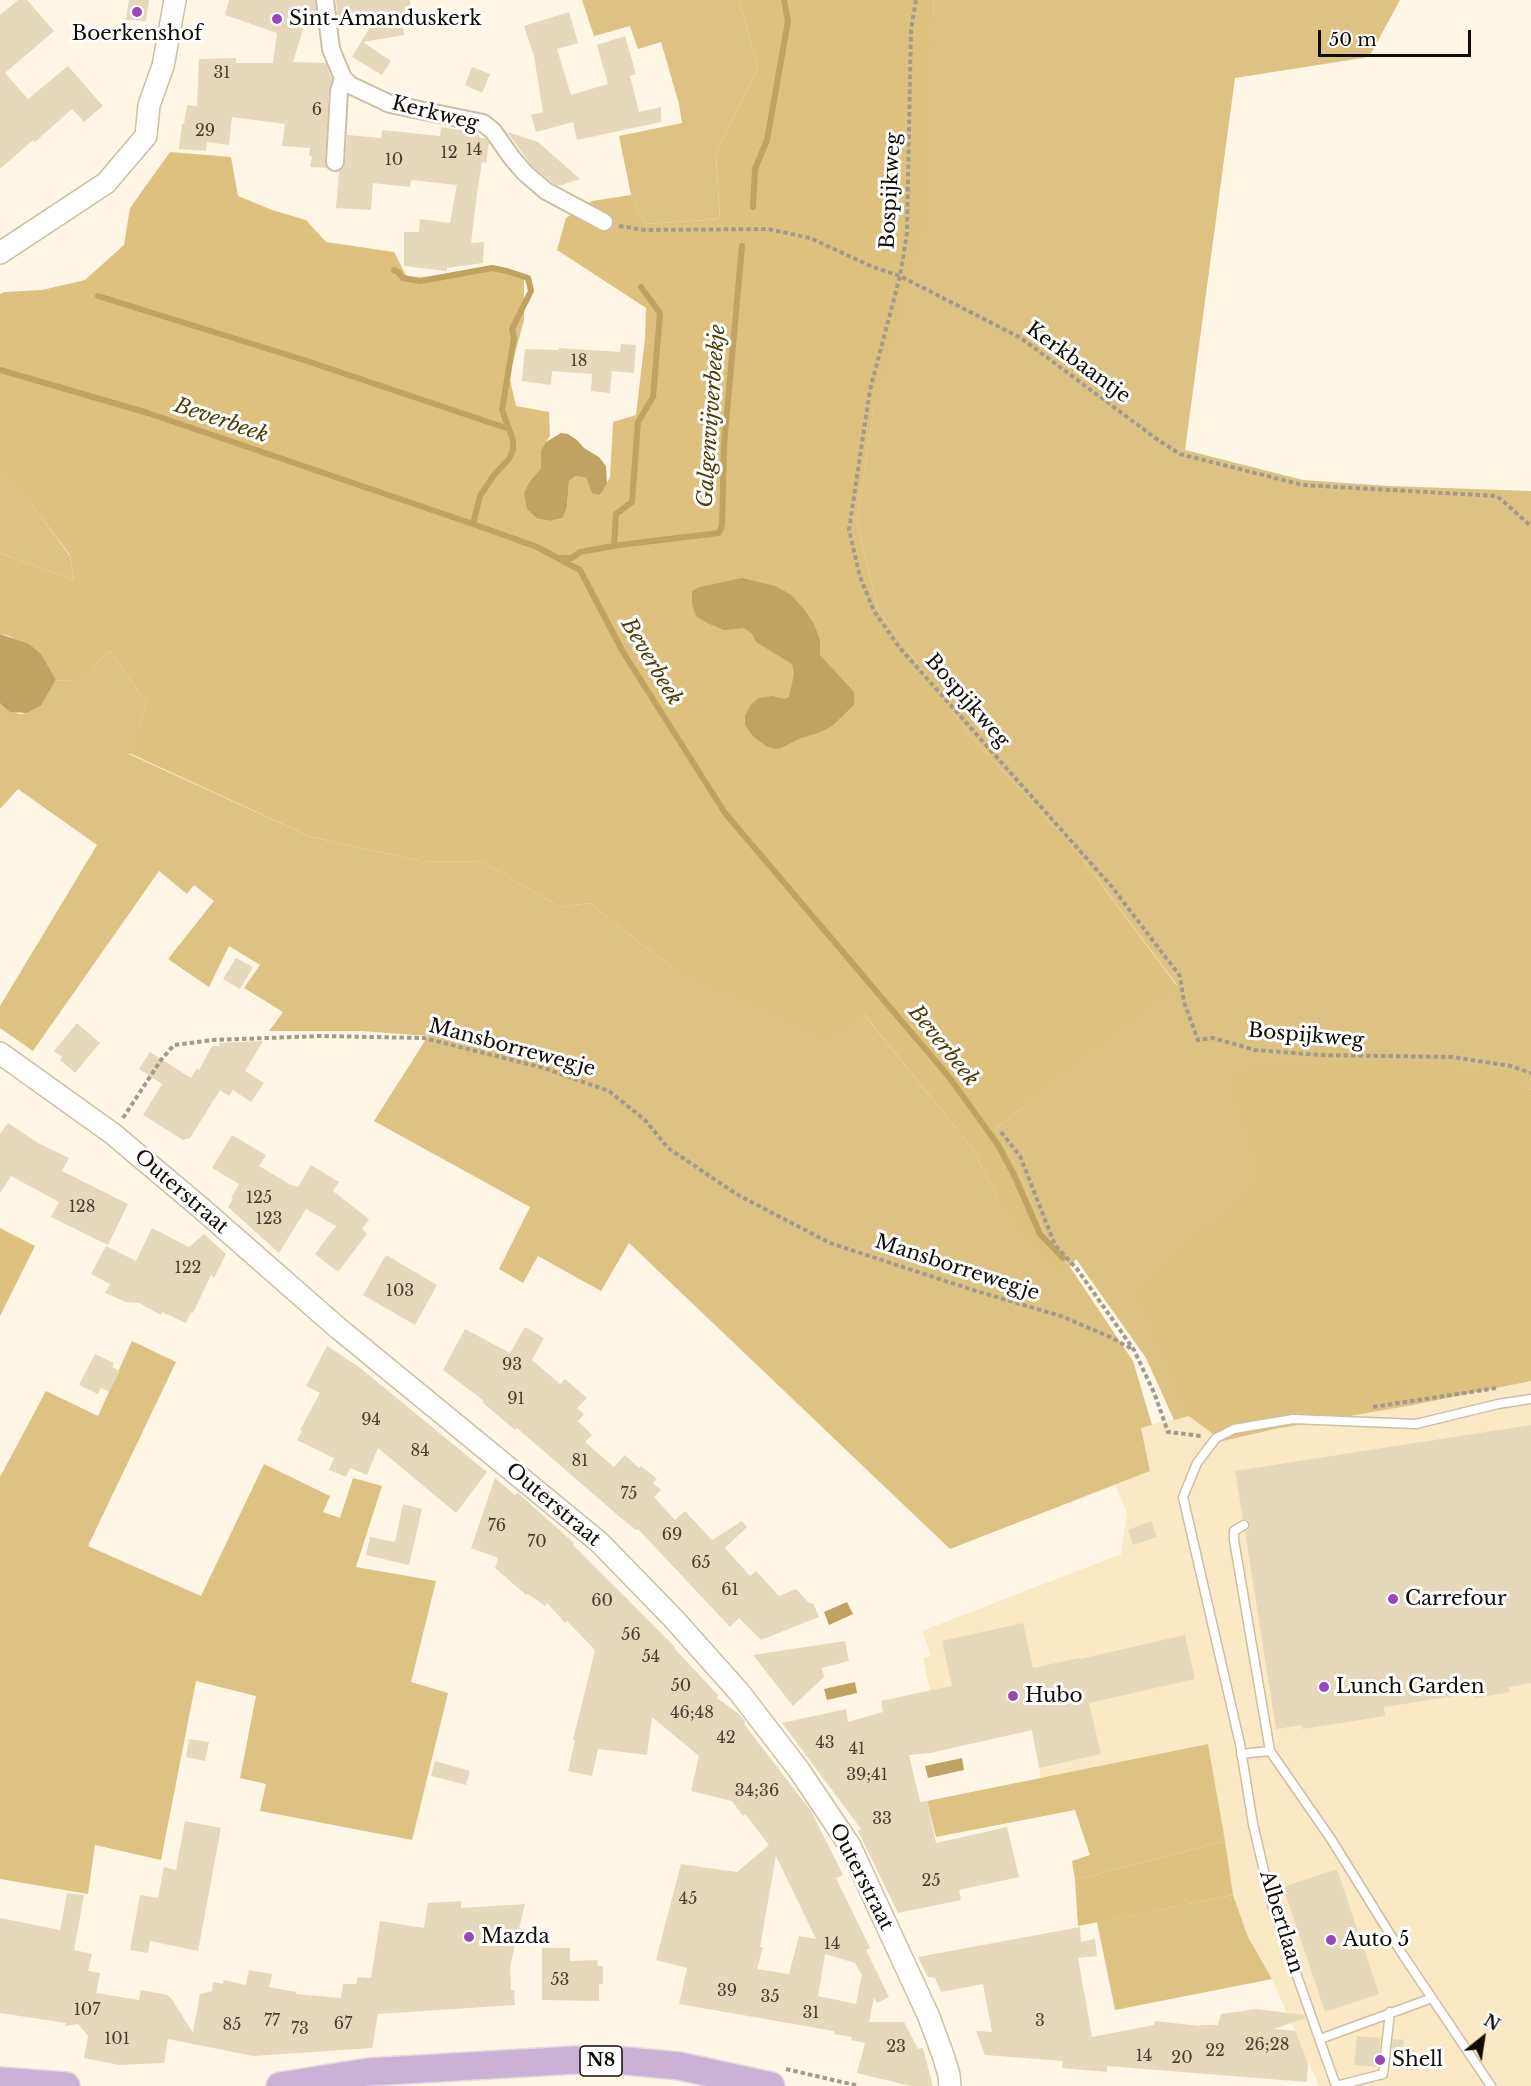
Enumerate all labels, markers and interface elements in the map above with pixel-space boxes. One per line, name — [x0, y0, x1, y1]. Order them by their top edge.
marker: Boerkenshof — [130, 5, 144, 19]
place label: Sint-Amanduskerk — [289, 7, 482, 31]
marker: Sint-Amanduskerk — [270, 12, 284, 26]
scale bar — [1321, 18, 1474, 56]
place label: Boerkenshof — [72, 22, 202, 46]
text: 50 m — [1329, 29, 1377, 51]
house number: 31 — [214, 63, 230, 83]
street label: Kerkweg — [389, 92, 481, 136]
house number: 6 — [312, 100, 322, 120]
house number: 29 — [195, 121, 215, 141]
street label: Bospijkweg — [876, 132, 906, 250]
house number: 14 — [466, 140, 482, 160]
house number: 12 — [441, 143, 457, 163]
house number: 10 — [385, 150, 403, 170]
street label: Kerkbaantje — [1021, 317, 1135, 409]
water label: Galgenvijverbeekje — [693, 324, 731, 508]
house number: 18 — [571, 351, 587, 371]
water label: Beverbeek — [171, 393, 271, 449]
water label: Beverbeek — [615, 614, 687, 710]
street label: Bospijkweg — [920, 649, 1014, 753]
water label: Beverbeek — [903, 1000, 983, 1092]
street label: Mansborrewegje — [426, 1014, 598, 1082]
street label: Bospijkweg — [1247, 1019, 1365, 1053]
street label: Outerstraat — [129, 1145, 233, 1239]
house number: 125 — [246, 1188, 272, 1208]
house number: 128 — [69, 1197, 95, 1217]
house number: 123 — [256, 1209, 282, 1229]
street label: Mansborrewegje — [872, 1230, 1042, 1306]
house number: 122 — [175, 1258, 201, 1278]
house number: 103 — [386, 1281, 414, 1301]
house number: 93 — [502, 1355, 522, 1375]
house number: 91 — [507, 1389, 525, 1409]
house number: 94 — [361, 1410, 381, 1430]
house number: 84 — [410, 1441, 430, 1461]
house number: 81 — [572, 1451, 588, 1471]
street label: Outerstraat — [501, 1458, 605, 1552]
house number: 75 — [621, 1484, 637, 1504]
house number: 76 — [488, 1516, 506, 1536]
house number: 69 — [662, 1525, 682, 1545]
house number: 70 — [527, 1532, 547, 1552]
house number: 65 — [691, 1553, 711, 1573]
house number: 61 — [721, 1580, 739, 1600]
place label: Carrefour — [1405, 1587, 1506, 1611]
house number: 60 — [591, 1591, 613, 1611]
marker: Carrefour — [1386, 1592, 1400, 1606]
house number: 56 — [621, 1625, 641, 1645]
house number: 54 — [642, 1647, 660, 1667]
place label: Lunch Garden — [1336, 1675, 1484, 1699]
house number: 50 — [671, 1676, 691, 1696]
marker: Lunch Garden — [1317, 1680, 1331, 1694]
place label: Hubo — [1025, 1684, 1083, 1708]
marker: Hubo — [1006, 1689, 1020, 1703]
house number: 46;48 — [670, 1703, 714, 1723]
house number: 42 — [716, 1728, 736, 1748]
house number: 43 — [815, 1733, 835, 1753]
house number: 41 — [849, 1739, 865, 1759]
house number: 39;41 — [846, 1765, 888, 1785]
house number: 34;36 — [735, 1781, 779, 1801]
house number: 33 — [872, 1809, 892, 1829]
street label: Outerstraat — [824, 1820, 898, 1934]
street label: Albertlaan — [1254, 1868, 1308, 1976]
house number: 25 — [922, 1871, 940, 1891]
house number: 45 — [679, 1889, 697, 1909]
place label: Mazda — [481, 1925, 550, 1949]
place label: Auto 5 — [1343, 1928, 1409, 1952]
marker: Mazda — [462, 1930, 476, 1944]
marker: Auto 5 — [1324, 1933, 1338, 1947]
house number: 14 — [824, 1934, 840, 1954]
house number: 53 — [551, 1970, 569, 1990]
house number: 39 — [717, 1981, 737, 2001]
house number: 35 — [761, 1987, 779, 2007]
house number: 107 — [74, 2000, 100, 2020]
house number: 31 — [803, 2003, 819, 2023]
north arrow — [1453, 2008, 1513, 2068]
text: N — [1480, 2010, 1504, 2035]
house number: 77 — [264, 2011, 280, 2031]
house number: 3 — [1035, 2011, 1045, 2031]
house number: 67 — [334, 2014, 352, 2034]
house number: 85 — [223, 2015, 241, 2035]
house number: 73 — [291, 2019, 309, 2039]
house number: 101 — [104, 2029, 130, 2049]
house number: 26;28 — [1245, 2035, 1289, 2055]
house number: 23 — [886, 2037, 906, 2057]
house number: 22 — [1205, 2041, 1225, 2061]
road number: N8 — [580, 2046, 622, 2076]
house number: 14 — [1136, 2046, 1152, 2066]
house number: 20 — [1171, 2048, 1193, 2068]
place label: Shell — [1392, 2048, 1443, 2072]
marker: Shell — [1373, 2053, 1387, 2067]

